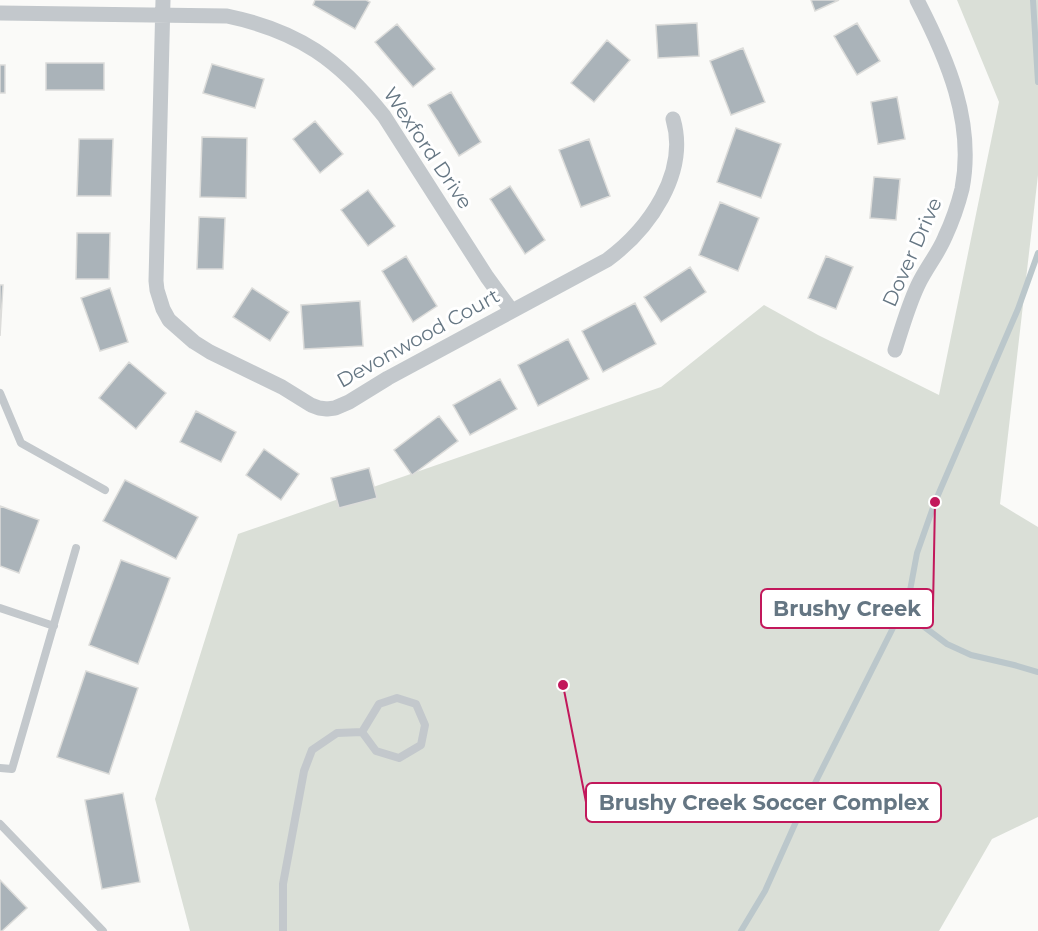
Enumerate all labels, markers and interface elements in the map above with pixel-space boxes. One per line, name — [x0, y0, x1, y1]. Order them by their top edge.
street label: Wexford Drive — [378, 83, 478, 213]
street label: Dover Drive — [877, 194, 947, 310]
street label: Devonwood Court — [333, 283, 503, 393]
callout: Brushy Creek — [761, 589, 933, 628]
text: Brushy Creek — [773, 596, 921, 621]
callout: Brushy Creek Soccer Complex — [586, 783, 941, 822]
text: Brushy Creek Soccer Complex — [599, 790, 930, 815]

